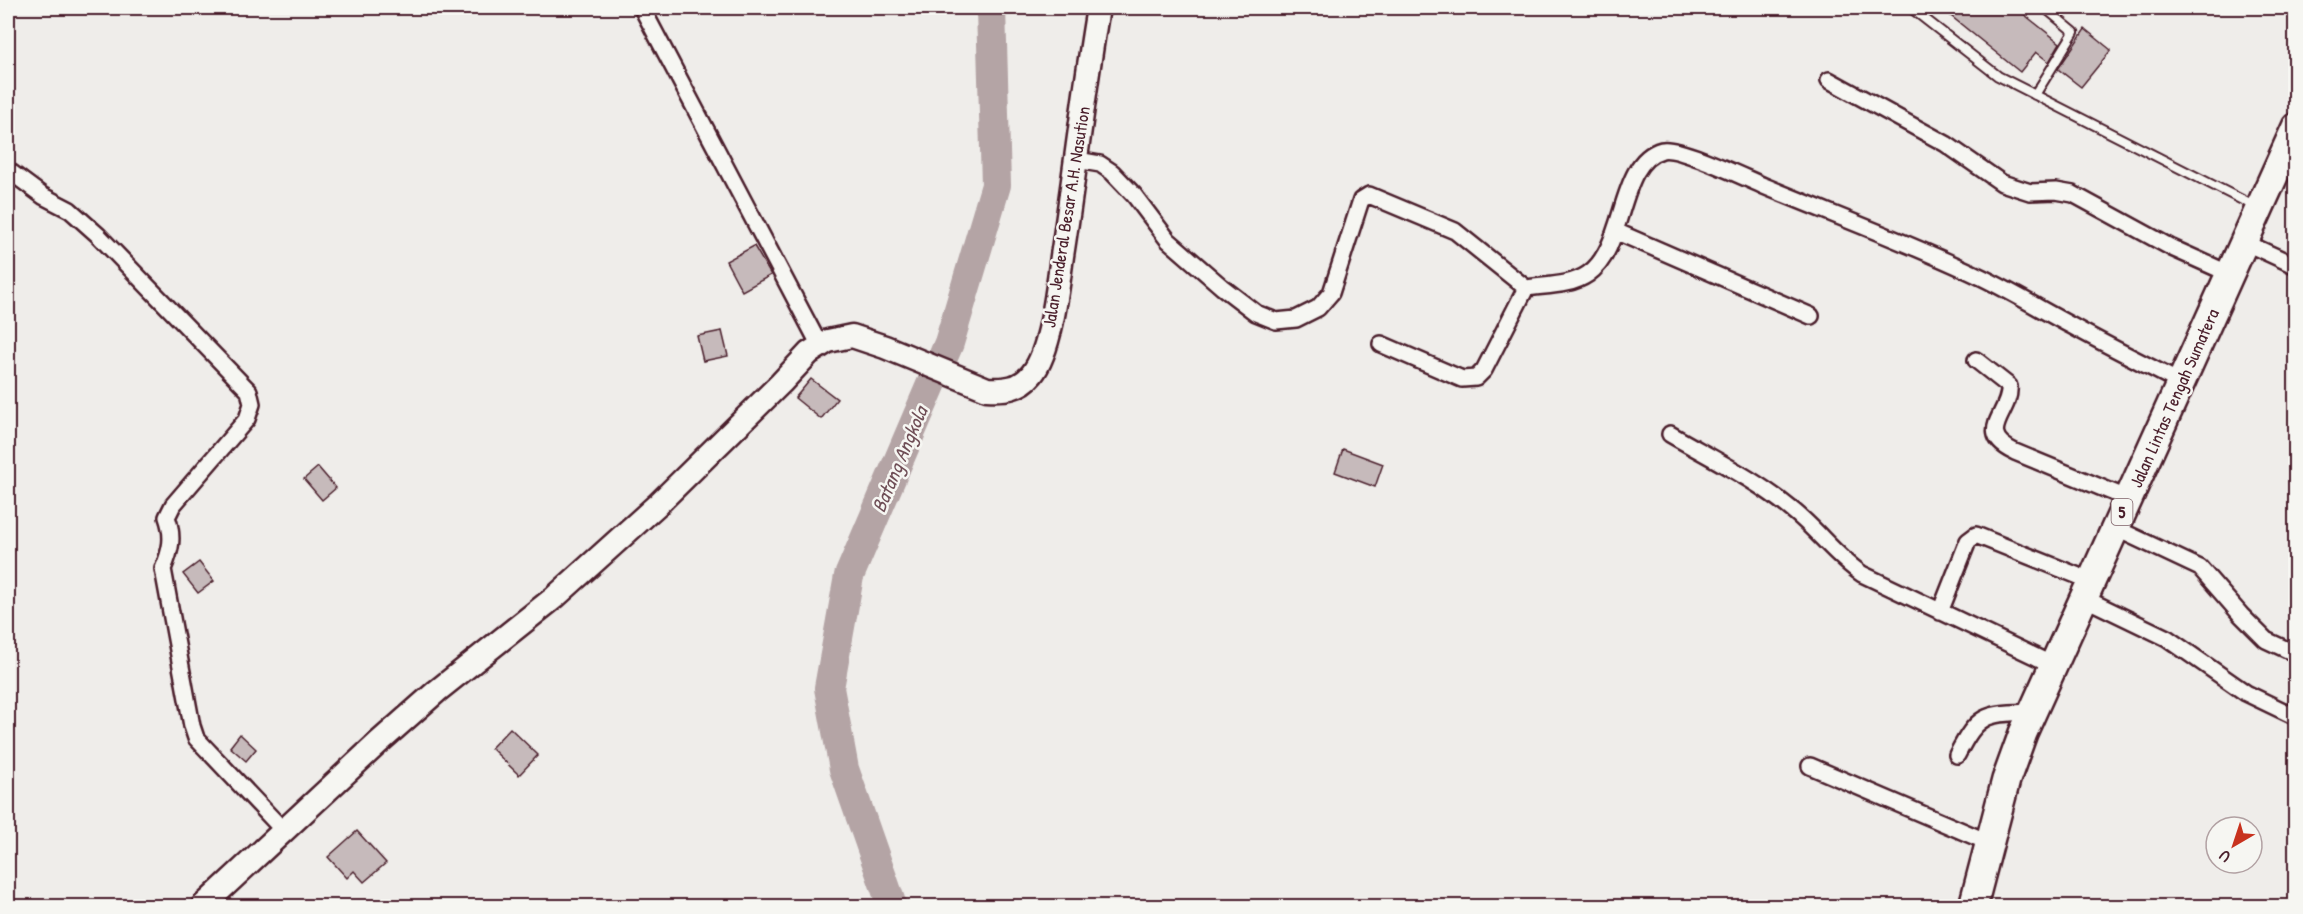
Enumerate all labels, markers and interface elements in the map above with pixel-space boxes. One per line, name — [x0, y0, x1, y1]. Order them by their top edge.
street label: Jalan Jenderal Besar A.H. Nasution — [1036, 105, 1096, 329]
street label: Jalan Lintas Tengah Sumatera — [2123, 304, 2225, 492]
water label: Batang Angkola — [865, 400, 935, 516]
road number: 5 — [2112, 499, 2132, 525]
north arrow — [2204, 815, 2264, 875]
text: U — [2214, 845, 2235, 868]

